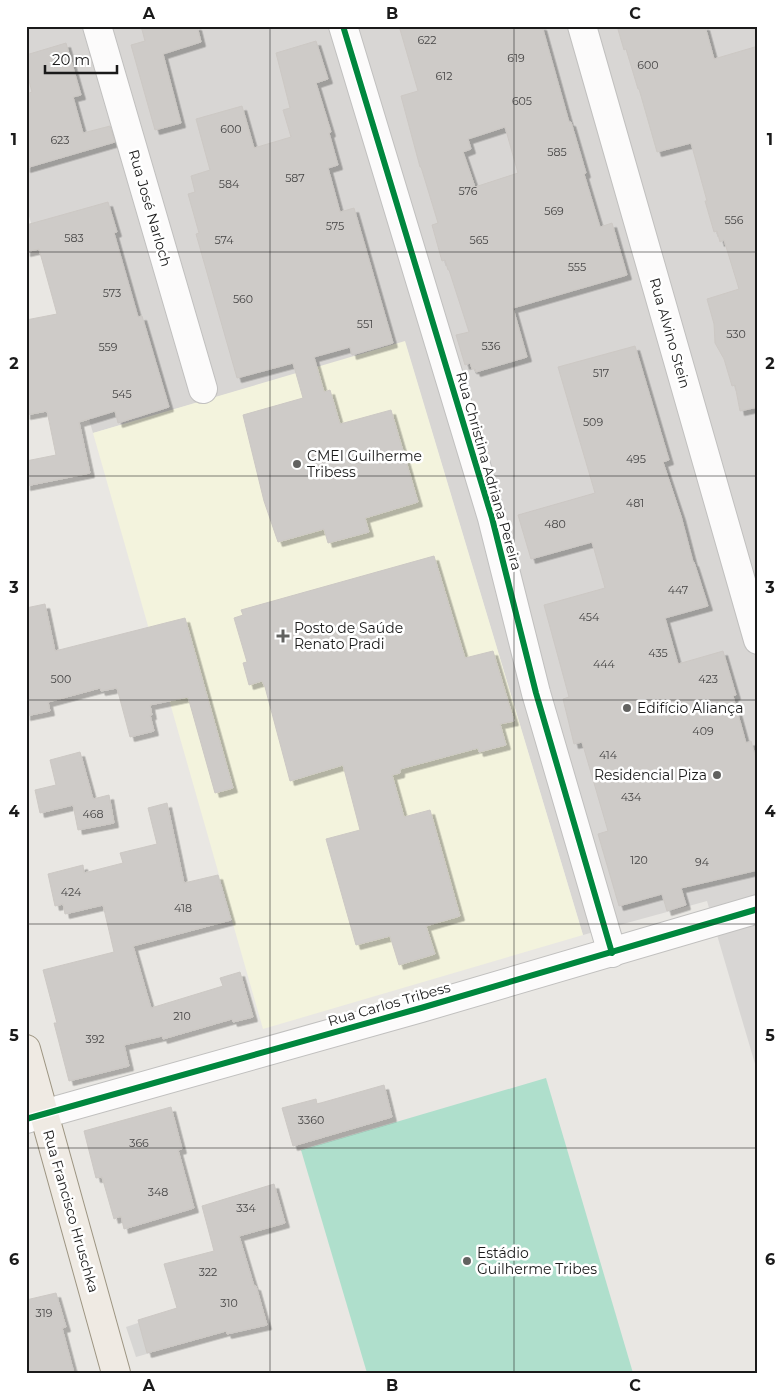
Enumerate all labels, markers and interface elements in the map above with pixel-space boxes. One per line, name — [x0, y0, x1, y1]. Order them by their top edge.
text: A — [142, 4, 156, 23]
text: B — [386, 4, 398, 23]
text: C — [629, 4, 641, 23]
house number: 622 — [417, 33, 437, 47]
scale bar — [45, 42, 118, 74]
text: 20 m — [52, 50, 90, 69]
house number: 619 — [507, 51, 525, 65]
house number: 600 — [637, 58, 659, 72]
house number: 612 — [436, 69, 452, 83]
house number: 605 — [512, 94, 532, 108]
house number: 600 — [220, 122, 242, 136]
text: 1 — [11, 130, 17, 149]
text: 1 — [767, 130, 773, 149]
house number: 623 — [50, 133, 70, 147]
house number: 585 — [547, 145, 567, 159]
street label: Rua José Narloch — [125, 147, 175, 269]
house number: 587 — [285, 171, 305, 185]
house number: 584 — [219, 177, 240, 191]
house number: 576 — [458, 184, 478, 198]
house number: 569 — [544, 204, 564, 218]
house number: 556 — [724, 213, 744, 227]
house number: 575 — [326, 219, 344, 233]
house number: 583 — [64, 231, 84, 245]
house number: 574 — [214, 233, 234, 247]
house number: 565 — [469, 233, 489, 247]
house number: 555 — [568, 260, 586, 274]
street label: Rua Alvino Stein — [646, 276, 694, 390]
house number: 573 — [103, 286, 121, 300]
house number: 560 — [233, 292, 253, 306]
house number: 551 — [357, 317, 373, 331]
house number: 530 — [726, 327, 746, 341]
house number: 536 — [481, 339, 501, 353]
house number: 559 — [98, 340, 118, 354]
text: 2 — [9, 354, 19, 373]
text: 2 — [765, 354, 775, 373]
house number: 517 — [593, 366, 609, 380]
street label: Rua Christina Adriana Pereira — [452, 370, 526, 572]
house number: 545 — [112, 387, 132, 401]
house number: 509 — [583, 415, 603, 429]
place label: CMEI Guilherme Tribess — [307, 447, 422, 481]
house number: 495 — [626, 452, 646, 466]
marker: CMEI Guilherme Tribess — [291, 458, 303, 470]
house number: 481 — [626, 496, 644, 510]
house number: 480 — [544, 517, 566, 531]
text: 3 — [8, 578, 19, 597]
text: 3 — [764, 578, 775, 597]
house number: 447 — [668, 583, 688, 597]
house number: 454 — [579, 610, 600, 624]
place label: Posto de Saúde Renato Pradi — [294, 619, 403, 653]
marker: Posto de Saúde Renato Pradi — [276, 629, 290, 643]
house number: 435 — [648, 646, 668, 660]
house number: 444 — [593, 657, 616, 671]
house number: 500 — [51, 672, 71, 686]
house number: 423 — [698, 672, 718, 686]
place label: Edifício Aliança — [637, 699, 743, 717]
marker: Edifício Aliança — [621, 702, 633, 714]
house number: 409 — [692, 724, 714, 738]
house number: 414 — [599, 748, 618, 762]
place label: Residencial Piza — [594, 766, 707, 784]
marker: Residencial Piza — [711, 769, 723, 781]
house number: 434 — [621, 790, 642, 804]
text: 4 — [8, 802, 20, 821]
text: 4 — [764, 802, 776, 821]
house number: 468 — [83, 807, 104, 821]
house number: 120 — [630, 853, 648, 867]
house number: 94 — [695, 855, 710, 869]
house number: 424 — [61, 885, 82, 899]
house number: 418 — [174, 901, 192, 915]
street label: Rua Carlos Tribess — [326, 978, 453, 1030]
house number: 210 — [173, 1009, 191, 1023]
text: 5 — [9, 1026, 19, 1045]
text: 5 — [765, 1026, 775, 1045]
house number: 392 — [85, 1032, 105, 1046]
house number: 3360 — [298, 1113, 324, 1127]
street label: Rua Francisco Hruschka — [39, 1128, 103, 1294]
house number: 366 — [129, 1136, 149, 1150]
house number: 348 — [148, 1185, 168, 1199]
house number: 334 — [236, 1201, 257, 1215]
place label: Estádio Guilherme Tribes — [477, 1244, 597, 1278]
text: 6 — [9, 1250, 19, 1269]
text: 6 — [765, 1250, 775, 1269]
marker: Estádio Guilherme Tribes — [461, 1255, 473, 1267]
house number: 322 — [199, 1265, 217, 1279]
house number: 310 — [220, 1296, 238, 1310]
house number: 319 — [36, 1306, 53, 1320]
text: A — [142, 1376, 156, 1395]
text: B — [386, 1376, 398, 1395]
text: C — [629, 1376, 641, 1395]

